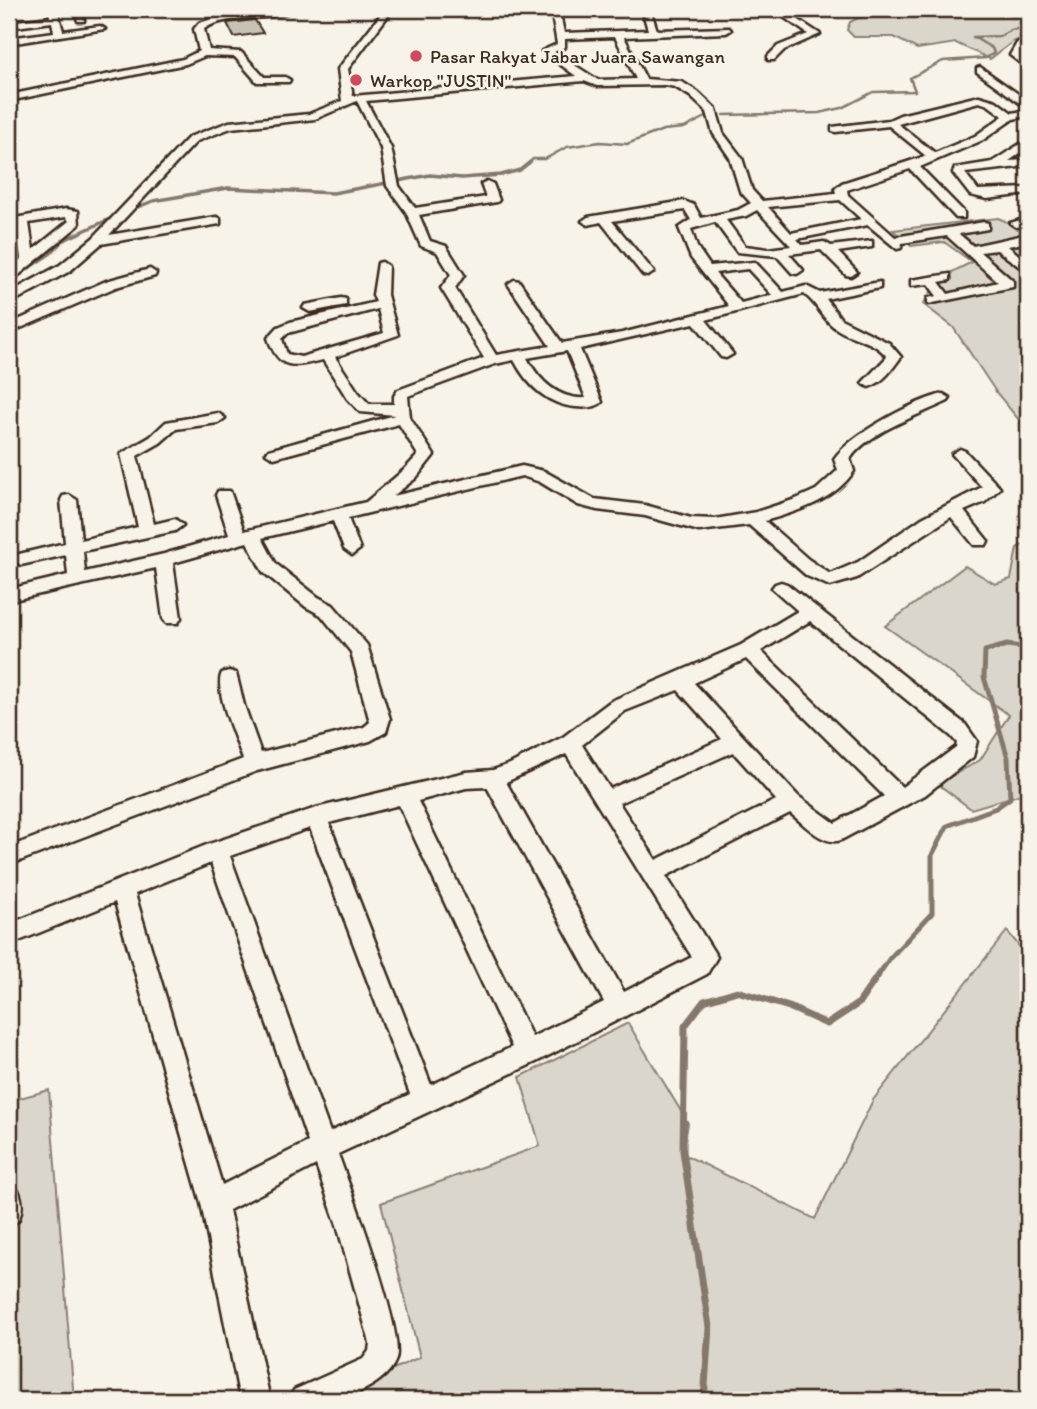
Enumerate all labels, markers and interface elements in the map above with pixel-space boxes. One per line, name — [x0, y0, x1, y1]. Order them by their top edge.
place label: Pasar Rakyat Jabar Juara Sawangan — [430, 45, 725, 68]
marker: Pasar Rakyat Jabar Juara Sawangan — [408, 48, 424, 64]
place label: Warkop "JUSTIN" — [370, 69, 512, 92]
marker: Warkop "JUSTIN" — [348, 72, 364, 88]

